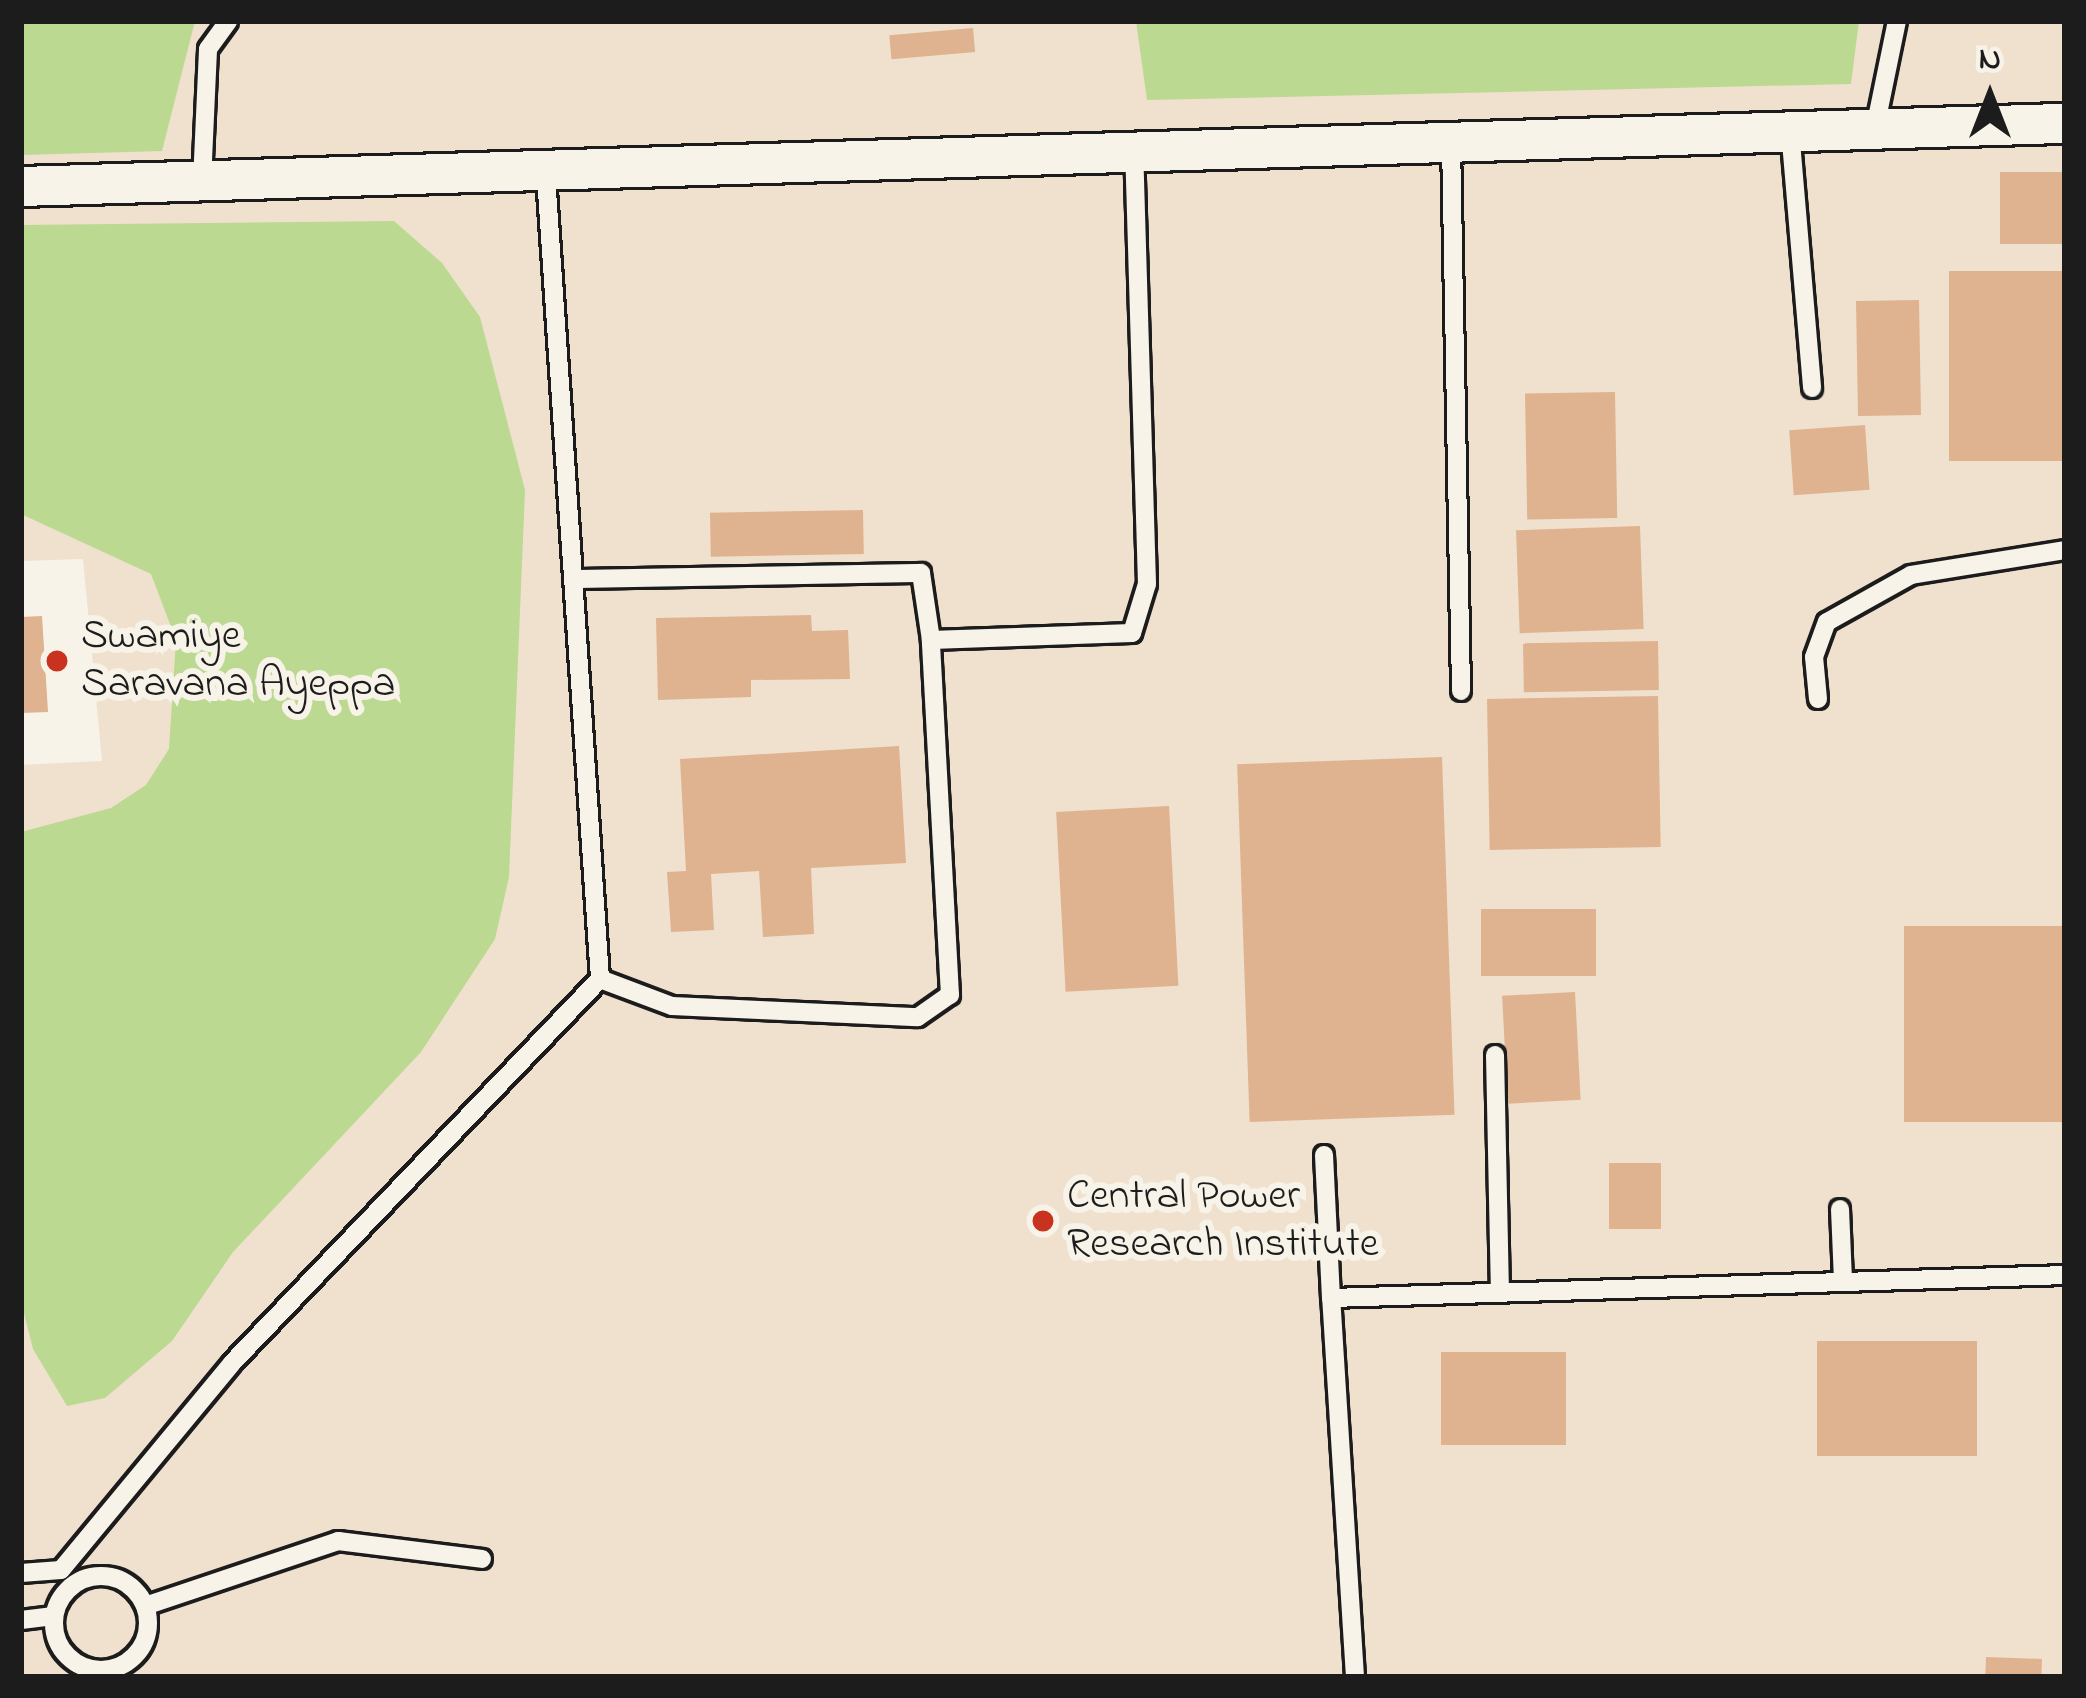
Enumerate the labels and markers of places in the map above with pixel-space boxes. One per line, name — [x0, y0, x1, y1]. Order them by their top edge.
place label: Swamiye Saravana Ayeppa — [81, 612, 396, 710]
marker: Swamiye Saravana Ayeppa — [44, 648, 70, 674]
place label: Central Power Research Institute — [1067, 1172, 1379, 1270]
marker: Central Power Research Institute — [1030, 1208, 1056, 1234]

